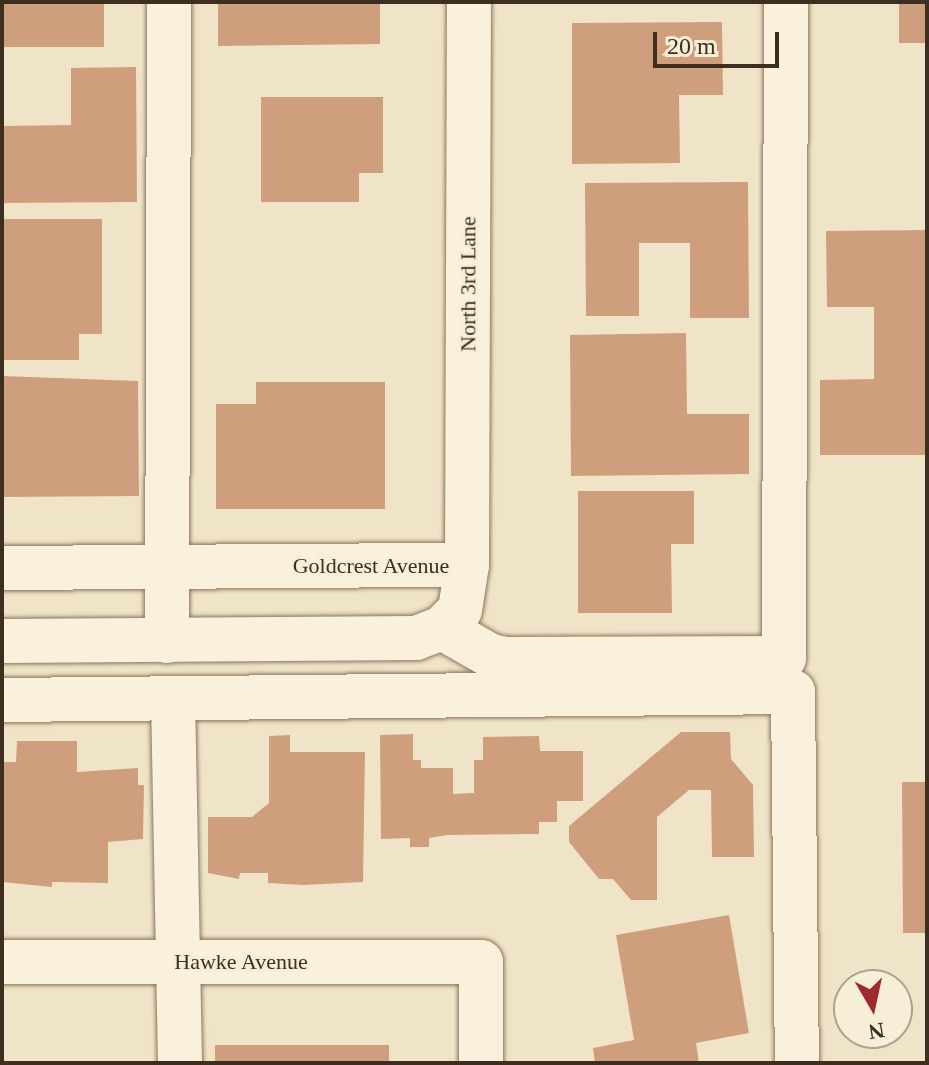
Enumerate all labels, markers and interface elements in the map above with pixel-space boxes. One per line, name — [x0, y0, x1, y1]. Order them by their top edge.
scale bar — [657, 16, 783, 66]
text: 20 m — [667, 33, 716, 59]
street label: North 3rd Lane — [455, 216, 481, 352]
street label: Goldcrest Avenue — [292, 553, 450, 579]
street label: Hawke Avenue — [174, 949, 308, 975]
north arrow — [833, 969, 913, 1049]
text: N — [867, 1018, 886, 1045]

